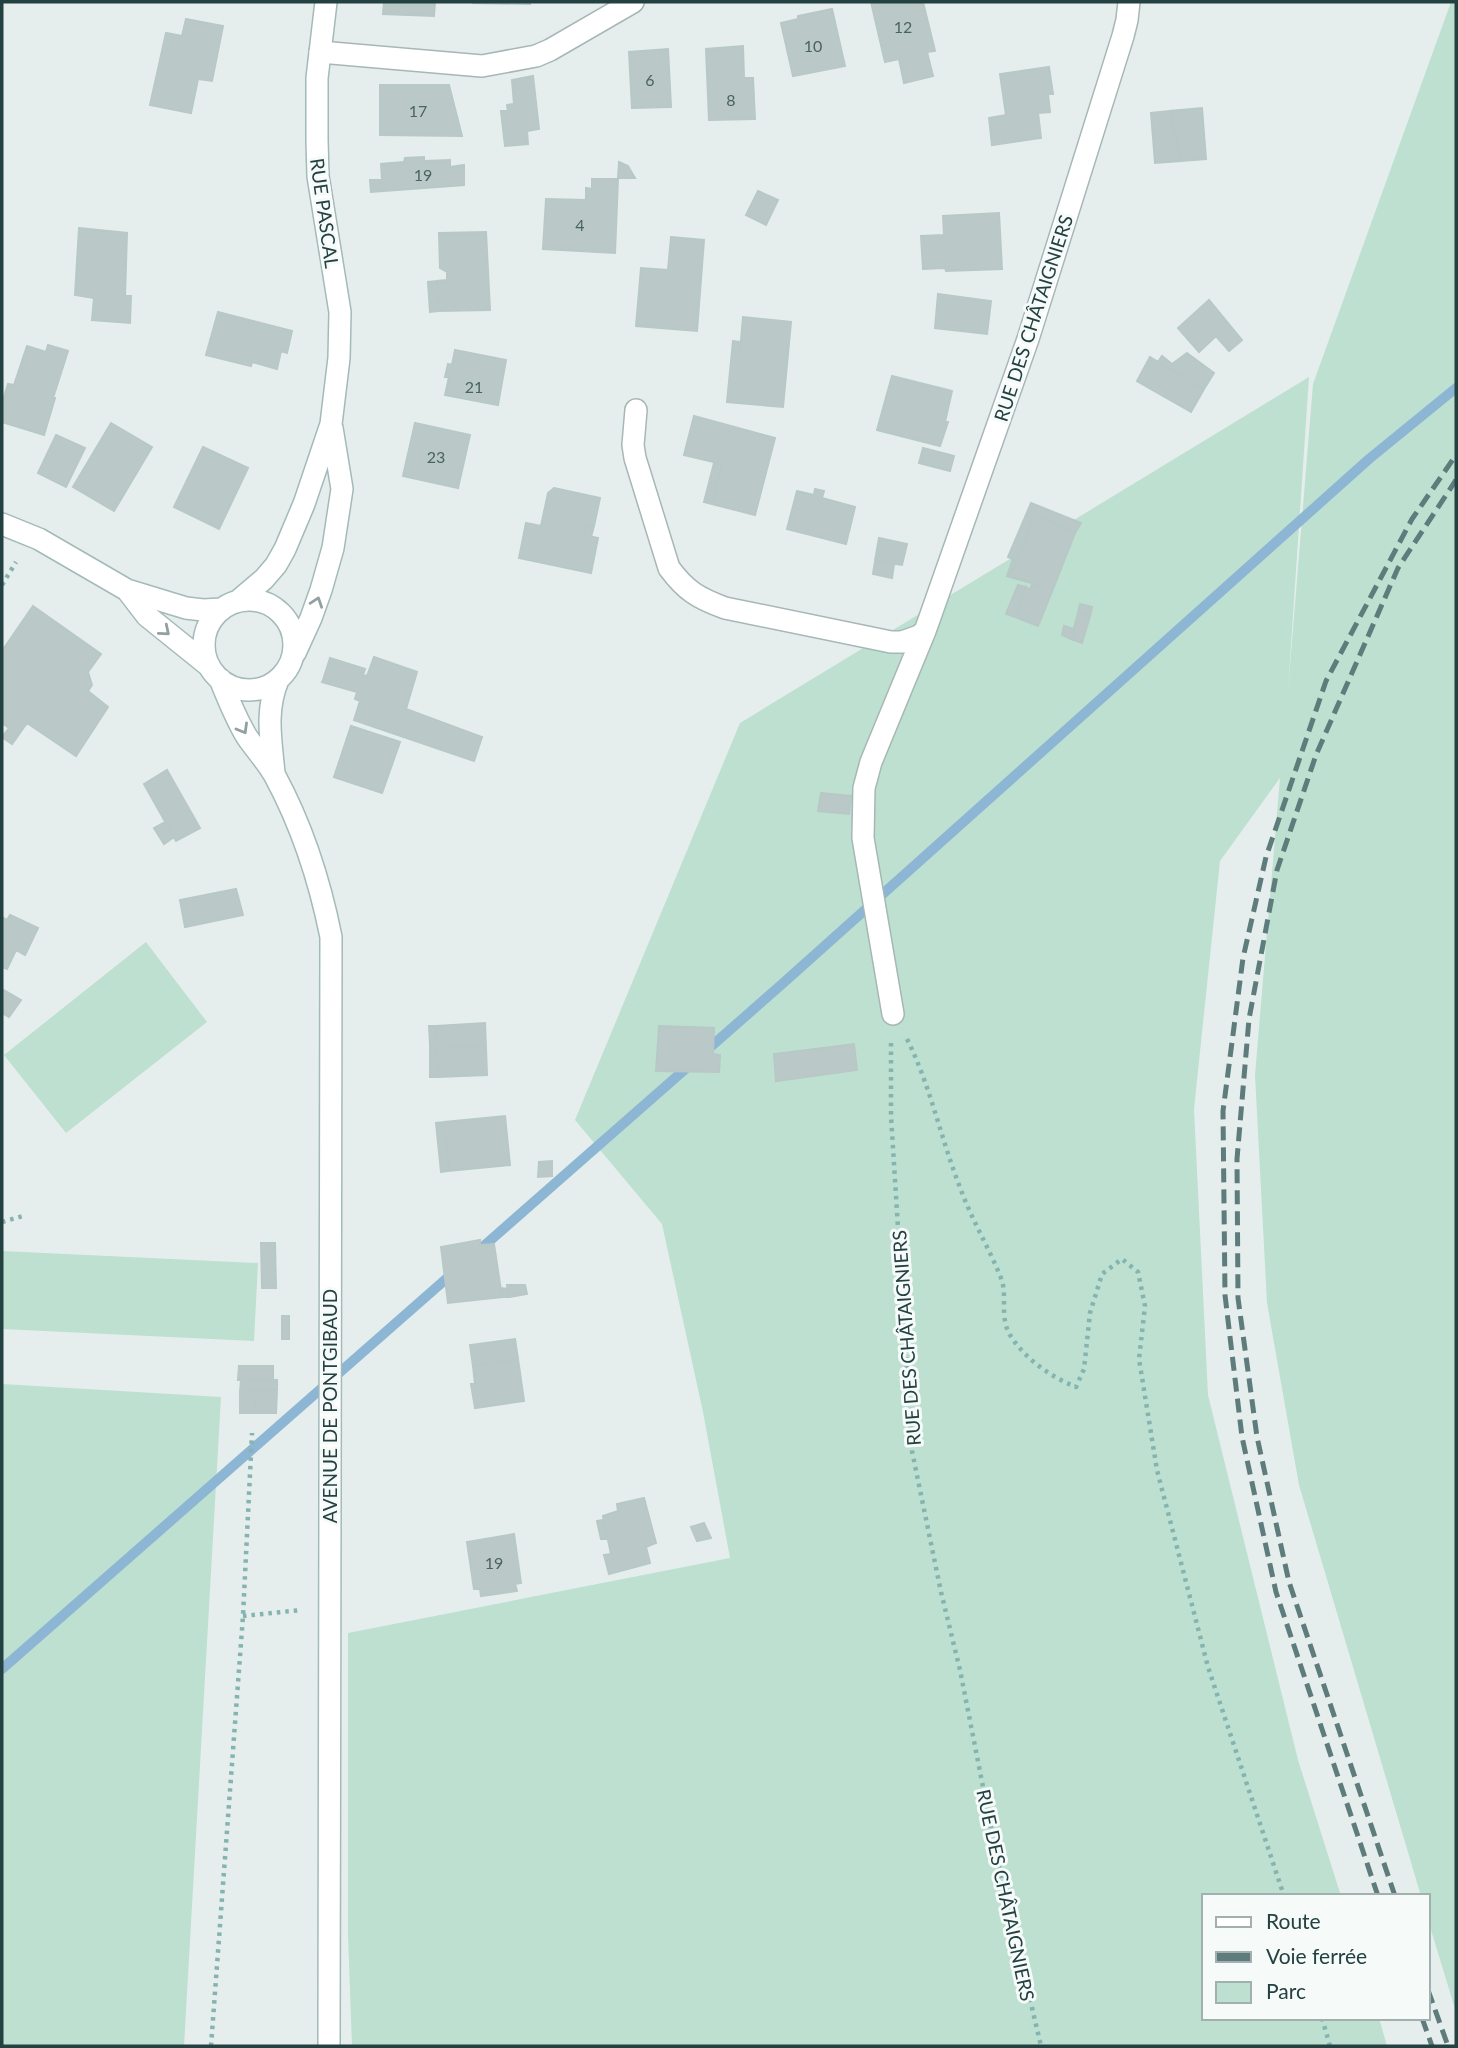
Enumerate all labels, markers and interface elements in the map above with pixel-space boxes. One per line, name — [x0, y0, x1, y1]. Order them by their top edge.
house number: 12 — [894, 17, 912, 36]
house number: 10 — [804, 36, 822, 55]
house number: 6 — [645, 70, 655, 89]
house number: 8 — [726, 90, 736, 109]
house number: 17 — [409, 101, 427, 120]
street label: RUE PASCAL — [306, 157, 344, 270]
house number: 19 — [414, 165, 432, 184]
street label: RUE DES CHÂTAIGNIERS — [989, 212, 1077, 424]
house number: 4 — [575, 215, 585, 234]
house number: 21 — [465, 377, 483, 396]
house number: 23 — [427, 447, 445, 466]
one-way arrow — [309, 596, 323, 608]
one-way arrow — [157, 623, 170, 635]
one-way arrow — [235, 722, 248, 735]
street label: RUE DES CHÂTAIGNIERS — [887, 1229, 925, 1447]
street label: AVENUE DE PONTGIBAUD — [318, 1289, 341, 1523]
house number: 19 — [485, 1553, 503, 1572]
street label: RUE DES CHÂTAIGNIERS — [972, 1787, 1040, 2003]
legend — [1202, 1894, 1430, 2020]
text: Route — [1266, 1908, 1321, 1933]
text: Voie ferrée — [1266, 1943, 1367, 1968]
text: Parc — [1266, 1978, 1306, 2003]

